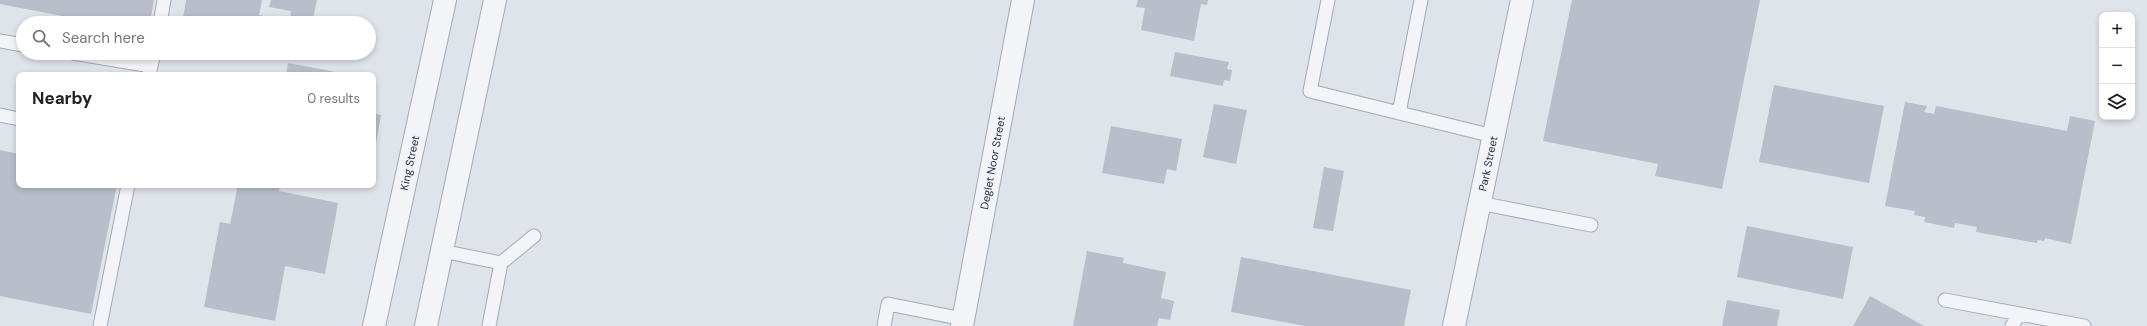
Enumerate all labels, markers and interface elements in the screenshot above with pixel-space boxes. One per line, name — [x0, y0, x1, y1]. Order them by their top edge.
map controls — [2099, 12, 2135, 120]
button: + — [2099, 12, 2135, 48]
search box — [16, 16, 376, 60]
icon: search — [30, 27, 52, 49]
text: Search here — [62, 28, 145, 48]
button: − — [2099, 48, 2135, 84]
button: layers — [2099, 84, 2135, 120]
text: Nearby — [32, 87, 92, 109]
text: 0 results — [307, 90, 360, 107]
street label: Deglet Noor Street — [977, 115, 1008, 211]
street label: King Street — [397, 134, 422, 192]
street label: Park Street — [1475, 135, 1500, 192]

